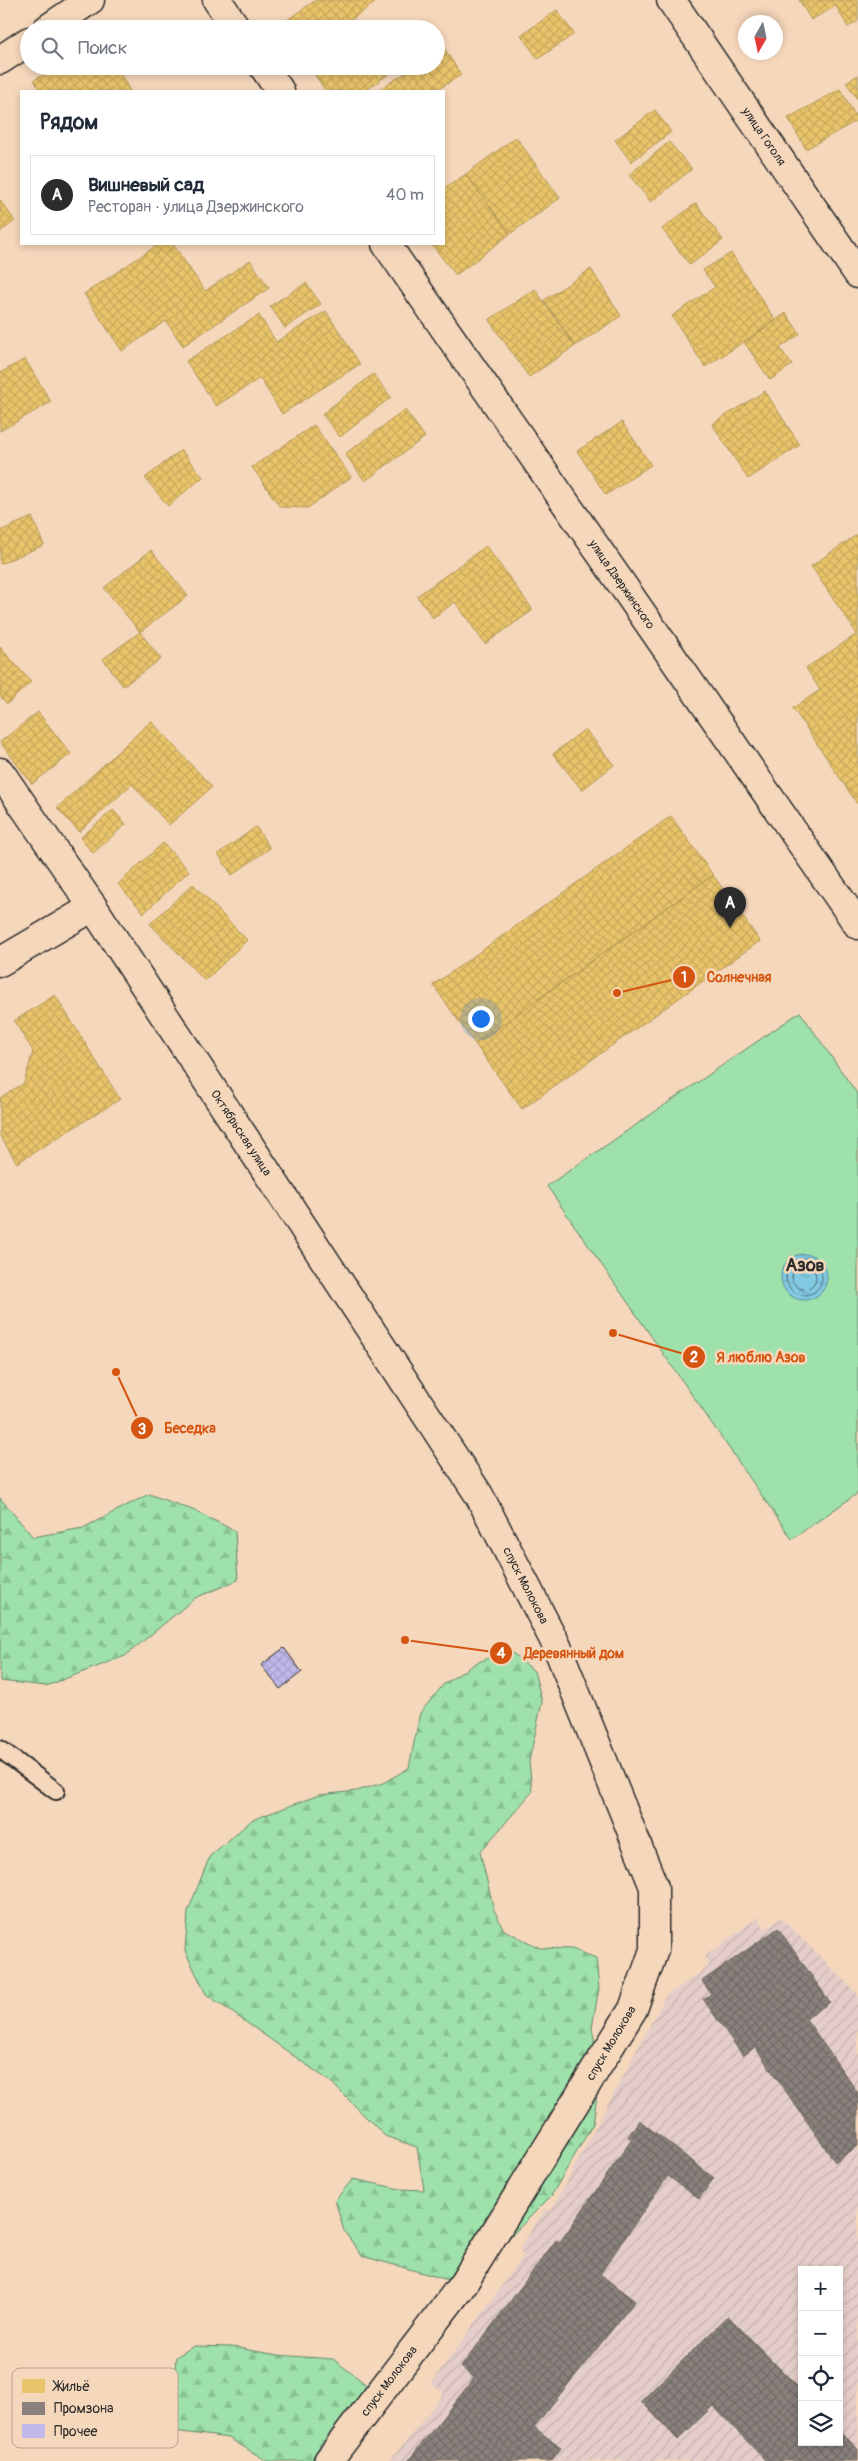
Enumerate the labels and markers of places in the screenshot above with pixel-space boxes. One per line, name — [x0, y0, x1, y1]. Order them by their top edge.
pin: A — [714, 887, 746, 928]
callout: Солнечная — [672, 962, 781, 991]
callout: Я люблю Азов — [681, 1343, 815, 1372]
callout: Беседка — [130, 1414, 226, 1443]
callout: Деревянный дом — [489, 1638, 634, 1667]

